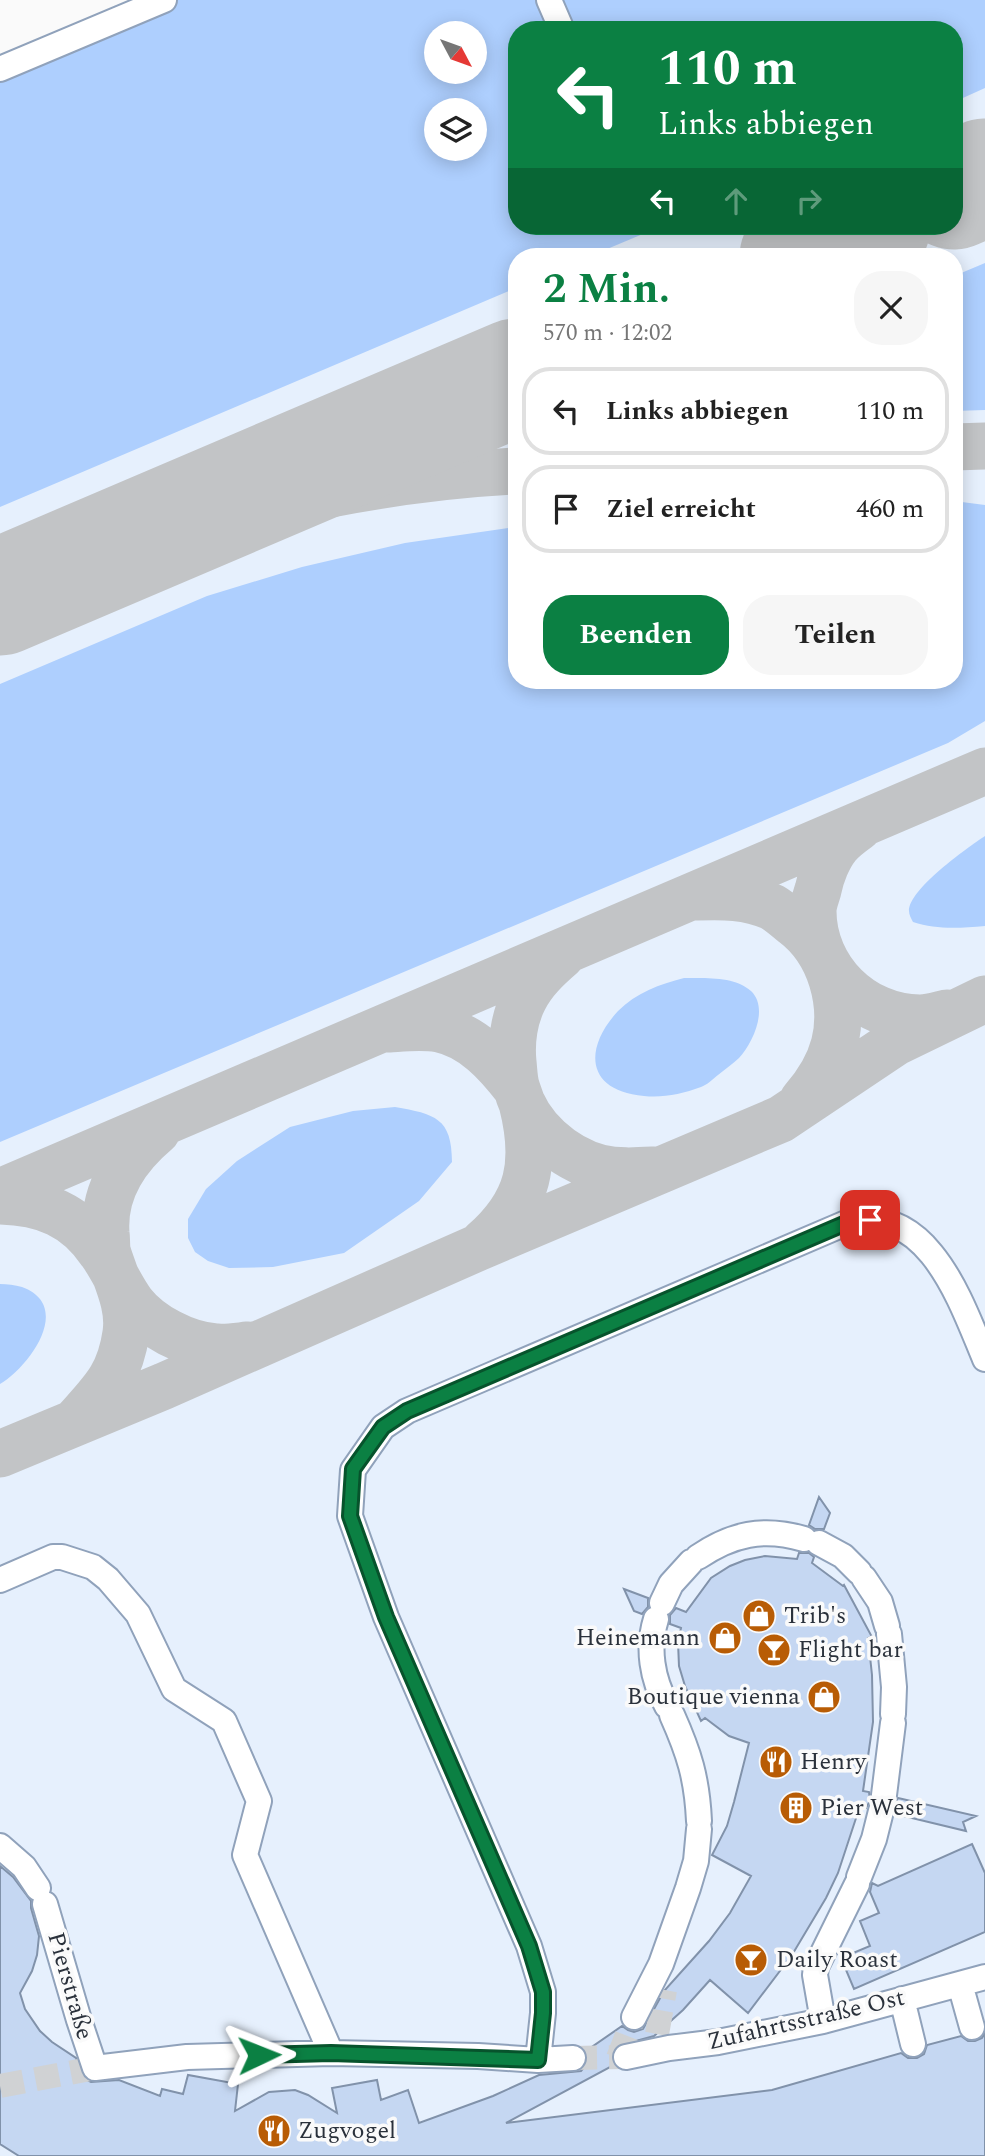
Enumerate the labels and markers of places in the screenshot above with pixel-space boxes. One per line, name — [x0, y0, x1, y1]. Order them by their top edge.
pin — [840, 1190, 900, 1250]
shop icon: Trib's — [740, 1597, 778, 1635]
place label: Trib's — [784, 1598, 846, 1634]
shop icon: Heinemann — [706, 1619, 744, 1657]
place label: Heinemann — [576, 1620, 700, 1656]
bar icon: Flight bar — [755, 1631, 793, 1669]
place label: Flight bar — [798, 1632, 903, 1668]
shop icon: Boutique vienna — [805, 1678, 843, 1716]
place label: Boutique vienna — [627, 1679, 800, 1715]
restaurant icon: Henry — [757, 1743, 795, 1781]
place label: Henry — [800, 1744, 868, 1780]
building icon: Pier West — [777, 1789, 815, 1827]
place label: Pier West — [820, 1790, 923, 1826]
bar icon: Daily Roast — [732, 1941, 770, 1979]
place label: Daily Roast — [776, 1942, 898, 1978]
restaurant icon: Zugvogel — [255, 2112, 293, 2150]
place label: Zugvogel — [298, 2113, 396, 2149]

